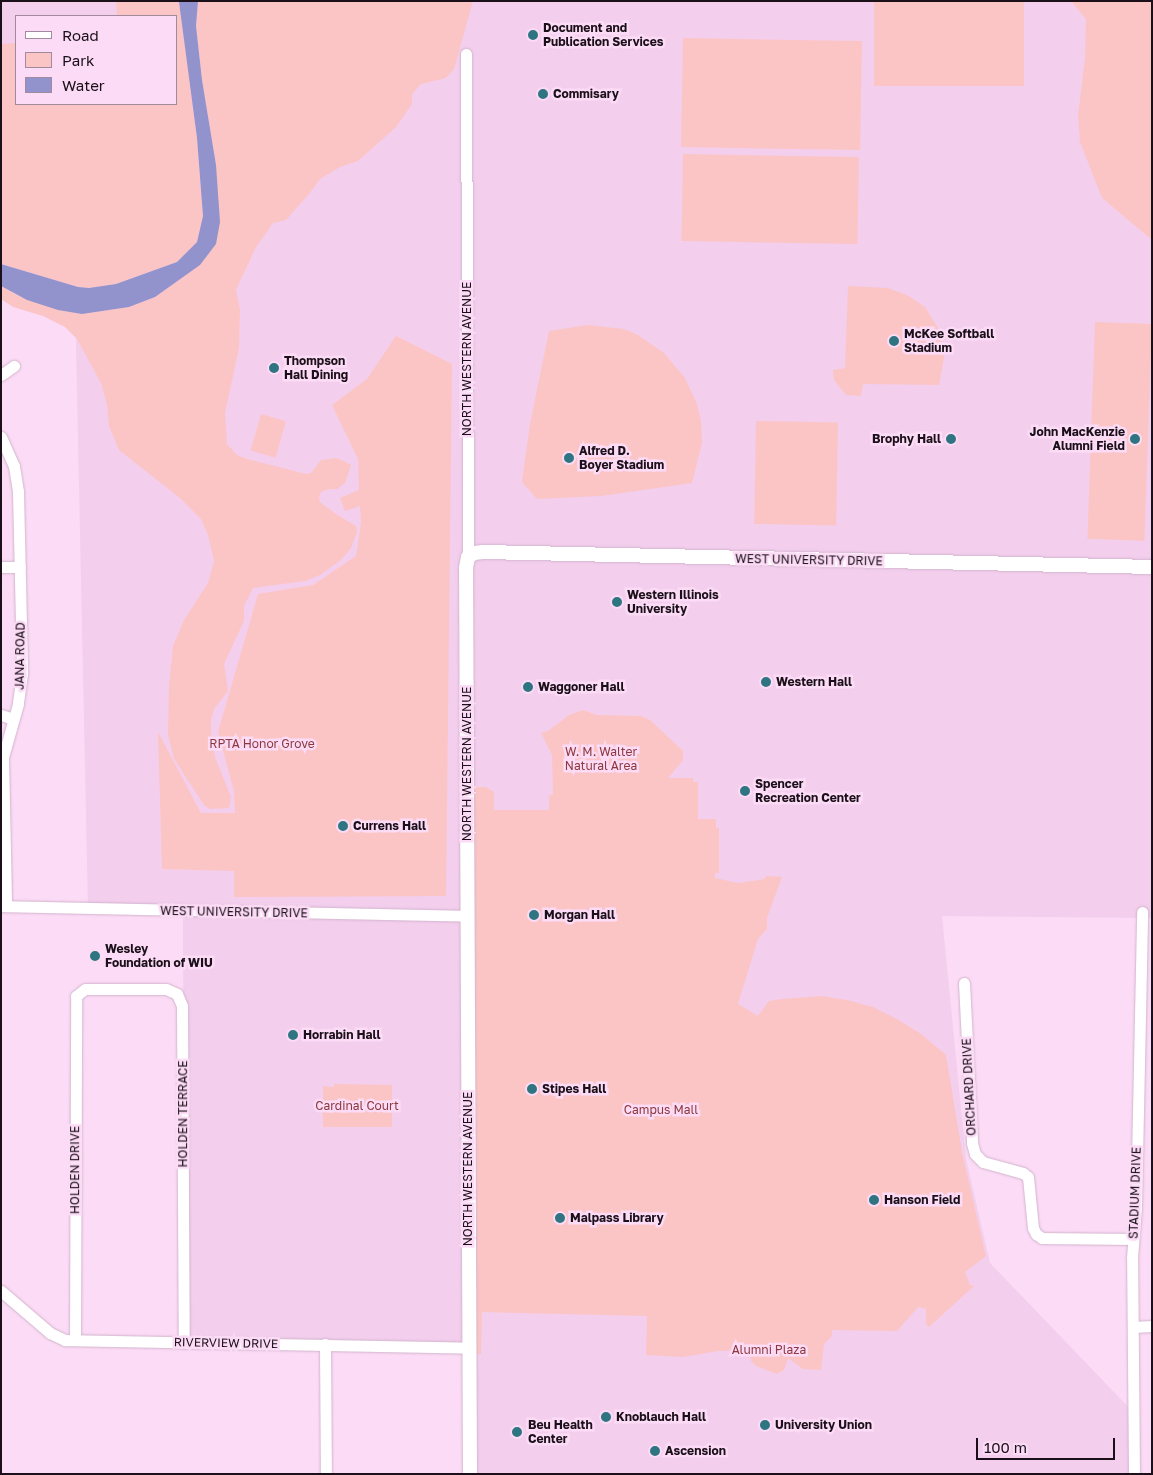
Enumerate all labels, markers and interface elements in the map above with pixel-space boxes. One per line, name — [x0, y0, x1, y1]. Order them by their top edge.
legend — [15, 15, 178, 105]
place label: Document and Publication Services — [543, 21, 664, 49]
text: Road — [62, 26, 99, 44]
marker: Document and Publication Services — [527, 29, 539, 41]
text: Park — [62, 51, 94, 69]
text: Water — [62, 76, 105, 94]
place label: Commisary — [553, 87, 619, 101]
marker: Commisary — [537, 88, 549, 100]
street label: NORTH WESTERN AVENUE — [460, 282, 474, 436]
place label: McKee Softball Stadium — [904, 327, 994, 355]
marker: McKee Softball Stadium — [888, 335, 900, 347]
place label: Thompson Hall Dining — [284, 354, 348, 382]
marker: Thompson Hall Dining — [268, 362, 280, 374]
place label: John MacKenzie Alumni Field — [1030, 425, 1125, 453]
place label: Brophy Hall — [872, 432, 941, 446]
marker: Brophy Hall — [945, 433, 957, 445]
marker: John MacKenzie Alumni Field — [1129, 433, 1141, 445]
place label: Alfred D. Boyer Stadium — [579, 444, 664, 472]
marker: Alfred D. Boyer Stadium — [563, 452, 575, 464]
street label: WEST UNIVERSITY DRIVE — [735, 552, 883, 568]
place label: Western Illinois University — [627, 588, 719, 616]
marker: Western Illinois University — [611, 596, 623, 608]
street label: JANA ROAD — [12, 622, 28, 690]
place label: Western Hall — [776, 675, 852, 689]
marker: Western Hall — [760, 676, 772, 688]
place label: Waggoner Hall — [538, 680, 624, 694]
marker: Waggoner Hall — [522, 681, 534, 693]
street label: NORTH WESTERN AVENUE — [460, 687, 474, 841]
park label: RPTA Honor Grove — [209, 737, 315, 751]
park label: W. M. Walter Natural Area — [565, 745, 637, 773]
place label: Spencer Recreation Center — [755, 777, 861, 805]
marker: Spencer Recreation Center — [739, 785, 751, 797]
place label: Currens Hall — [353, 819, 426, 833]
marker: Currens Hall — [337, 820, 349, 832]
street label: WEST UNIVERSITY DRIVE — [160, 904, 308, 920]
place label: Morgan Hall — [544, 908, 615, 922]
marker: Morgan Hall — [528, 909, 540, 921]
place label: Wesley Foundation of WIU — [105, 942, 213, 970]
marker: Wesley Foundation of WIU — [89, 950, 101, 962]
place label: Horrabin Hall — [303, 1028, 381, 1042]
marker: Horrabin Hall — [287, 1029, 299, 1041]
street label: ORCHARD DRIVE — [959, 1038, 979, 1136]
street label: HOLDEN TERRACE — [176, 1060, 190, 1168]
place label: Stipes Hall — [542, 1082, 606, 1096]
marker: Stipes Hall — [526, 1083, 538, 1095]
street label: NORTH WESTERN AVENUE — [461, 1092, 475, 1246]
park label: Cardinal Court — [315, 1099, 399, 1113]
park label: Campus Mall — [624, 1103, 698, 1117]
street label: HOLDEN DRIVE — [68, 1126, 82, 1214]
street label: STADIUM DRIVE — [1126, 1147, 1144, 1239]
place label: Hanson Field — [884, 1193, 960, 1207]
marker: Hanson Field — [868, 1194, 880, 1206]
place label: Malpass Library — [570, 1211, 664, 1225]
marker: Malpass Library — [554, 1212, 566, 1224]
street label: RIVERVIEW DRIVE — [174, 1335, 278, 1351]
park label: Alumni Plaza — [732, 1343, 806, 1357]
place label: Knoblauch Hall — [616, 1410, 706, 1424]
marker: Knoblauch Hall — [600, 1411, 612, 1423]
place label: Beu Health Center — [528, 1418, 593, 1446]
place label: University Union — [775, 1418, 872, 1432]
marker: University Union — [759, 1419, 771, 1431]
marker: Beu Health Center — [510, 1425, 524, 1439]
scale bar — [978, 1428, 1117, 1460]
text: 100 m — [984, 1438, 1027, 1456]
place label: Ascension — [665, 1444, 726, 1458]
marker: Ascension — [649, 1445, 661, 1457]

